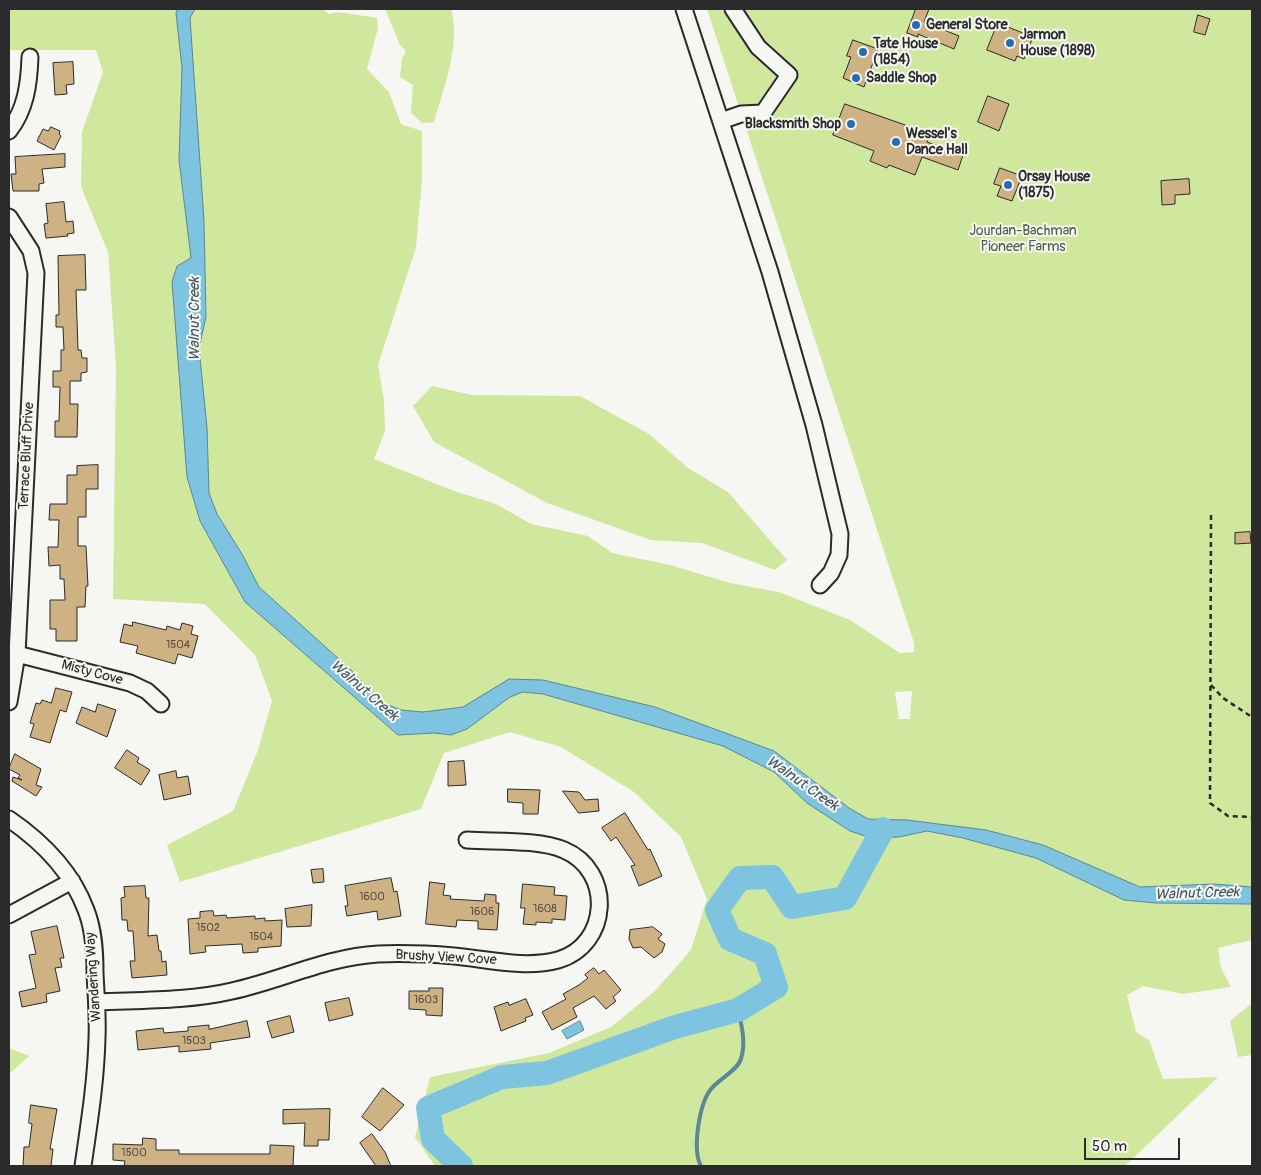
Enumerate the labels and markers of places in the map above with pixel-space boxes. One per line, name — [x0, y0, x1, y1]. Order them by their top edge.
place label: General Store — [926, 17, 1008, 33]
marker: General Store — [910, 19, 922, 31]
place label: Jarmon House (1898) — [1020, 27, 1096, 59]
place label: Tate House (1854) — [873, 36, 938, 68]
marker: Jarmon House (1898) — [1004, 37, 1016, 49]
marker: Tate House (1854) — [857, 46, 869, 58]
place label: Saddle Shop — [866, 70, 937, 86]
marker: Saddle Shop — [850, 72, 862, 84]
place label: Blacksmith Shop — [745, 116, 841, 132]
marker: Blacksmith Shop — [845, 118, 857, 130]
place label: Wessel's Dance Hall — [906, 126, 968, 158]
marker: Wessel's Dance Hall — [890, 136, 902, 148]
place label: Orsay House (1875) — [1018, 169, 1090, 202]
marker: Orsay House (1875) — [1002, 179, 1014, 191]

